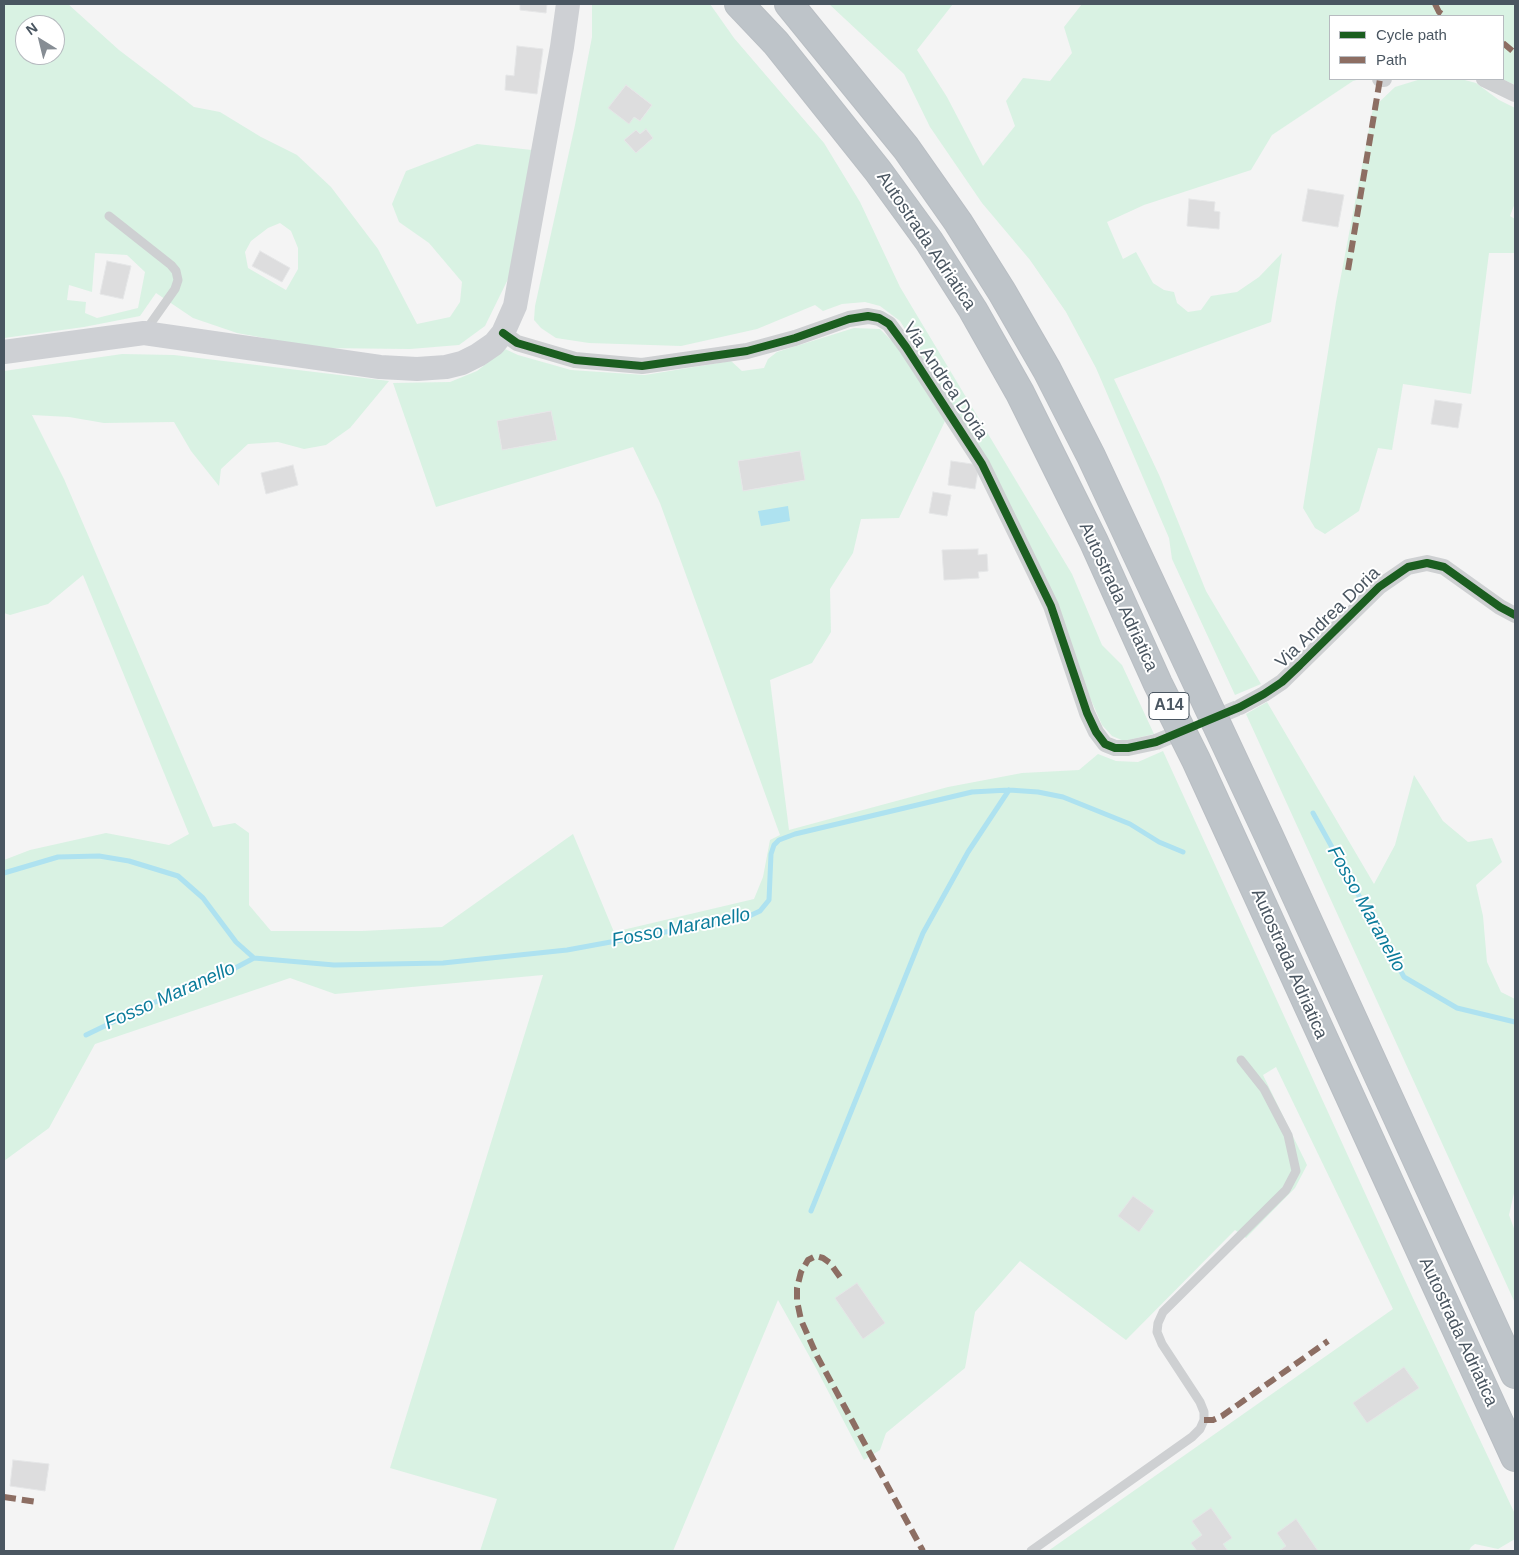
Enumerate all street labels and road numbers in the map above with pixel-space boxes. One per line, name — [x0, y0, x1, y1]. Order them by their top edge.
street label: Autostrada Adriatica — [872, 168, 980, 314]
street label: Via Andrea Doria — [898, 318, 992, 444]
street label: Autostrada Adriatica — [1074, 519, 1162, 675]
street label: Via Andrea Doria — [1271, 563, 1385, 673]
road number: A14 — [1149, 692, 1189, 719]
street label: Autostrada Adriatica — [1246, 886, 1332, 1042]
street label: Autostrada Adriatica — [1414, 1254, 1502, 1410]

